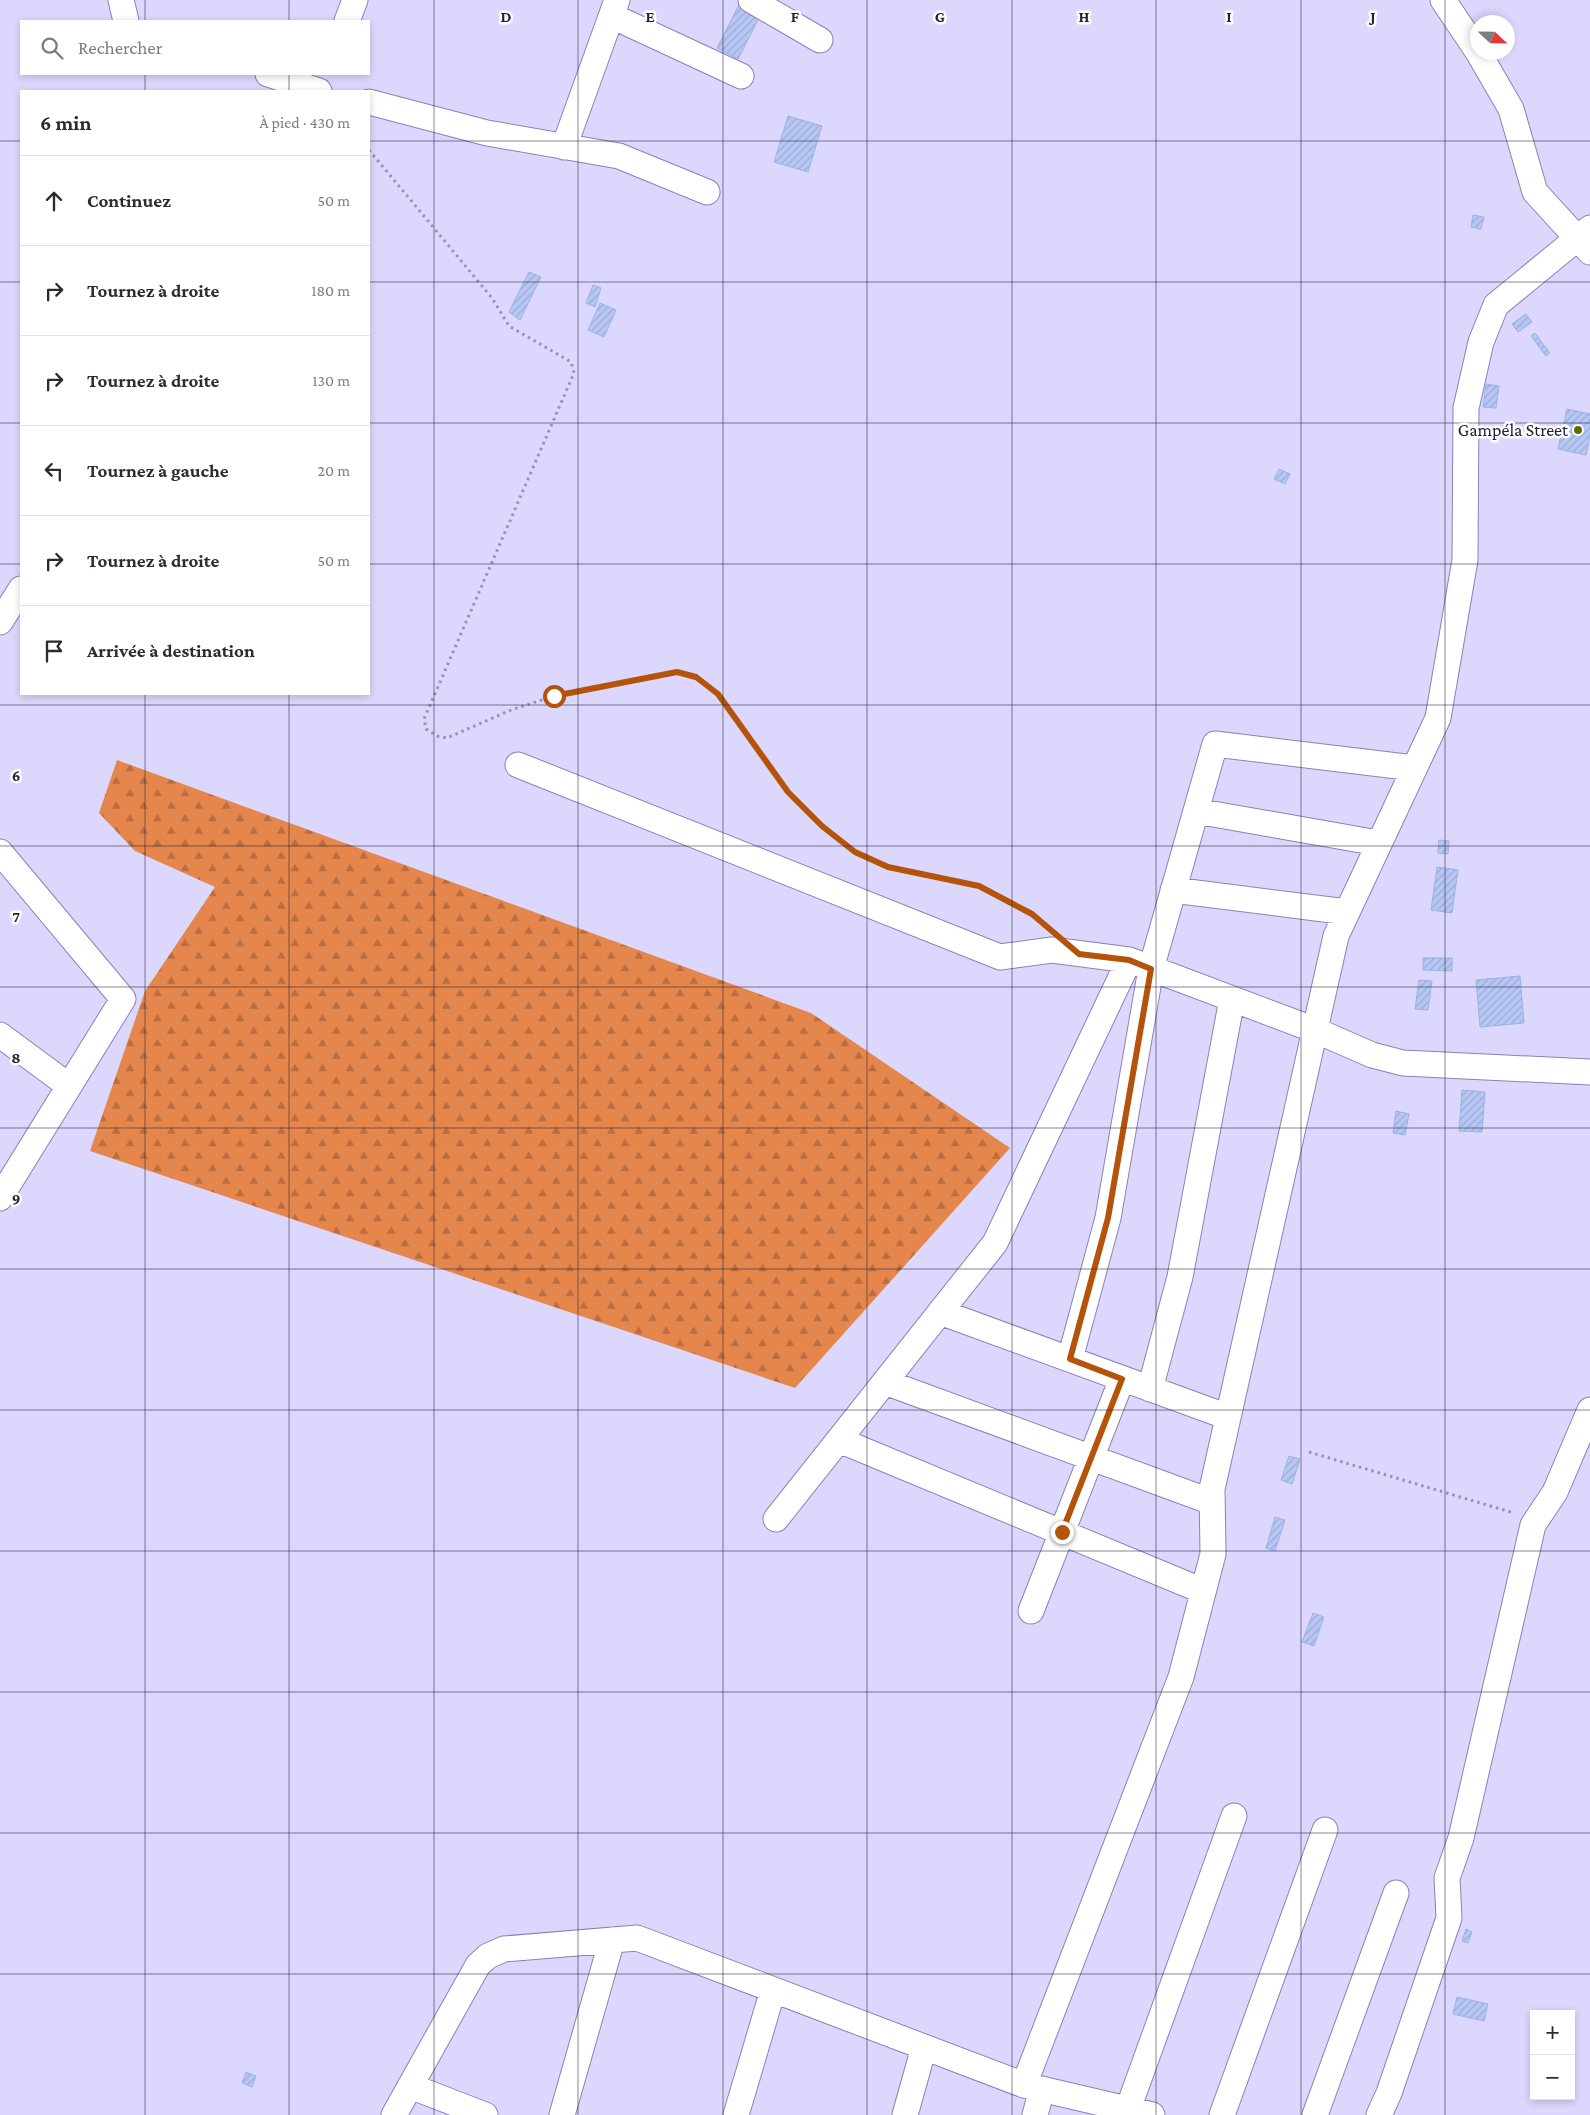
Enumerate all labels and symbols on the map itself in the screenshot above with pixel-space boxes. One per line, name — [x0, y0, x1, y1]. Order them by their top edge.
text: D — [500, 8, 512, 25]
text: E — [645, 8, 655, 25]
text: F — [791, 8, 800, 25]
text: G — [935, 8, 945, 25]
text: H — [1079, 8, 1090, 25]
text: I — [1226, 8, 1232, 25]
text: J — [1368, 8, 1376, 25]
north arrow — [1470, 15, 1515, 60]
place label: Gampéla Street — [1458, 420, 1569, 440]
marker: Gampéla Street — [1572, 424, 1584, 436]
route start — [543, 685, 566, 708]
text: 6 — [12, 767, 20, 784]
text: 7 — [12, 908, 20, 925]
text: 8 — [11, 1049, 21, 1066]
text: 9 — [12, 1190, 20, 1207]
route end — [1051, 1521, 1074, 1544]

